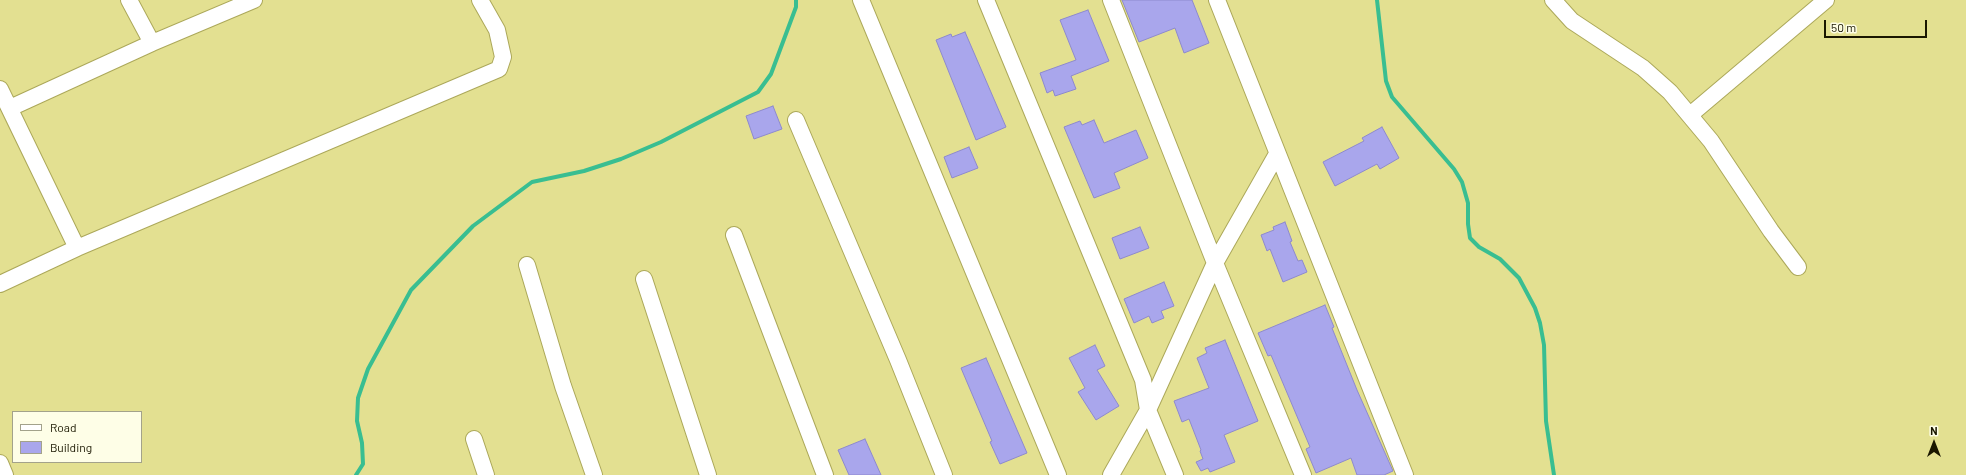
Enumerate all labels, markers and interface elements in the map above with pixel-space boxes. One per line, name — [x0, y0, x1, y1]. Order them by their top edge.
scale bar — [1826, 12, 1929, 38]
text: 50 m — [1831, 20, 1856, 34]
legend — [12, 411, 142, 463]
text: Road — [50, 420, 77, 434]
north arrow — [1914, 423, 1954, 463]
text: N — [1930, 424, 1938, 437]
text: Building — [50, 440, 92, 454]

